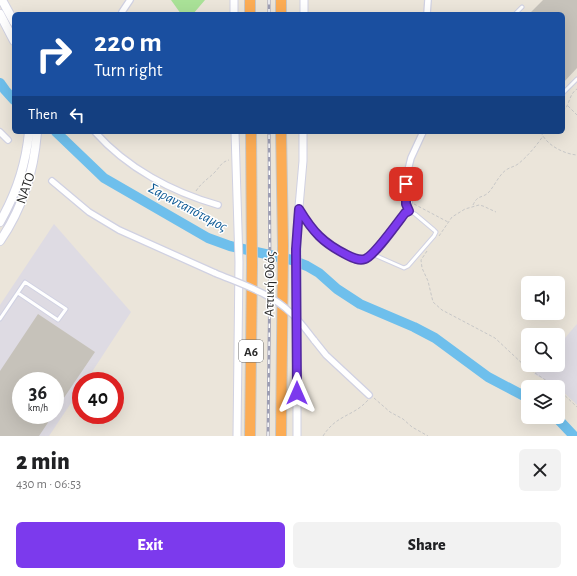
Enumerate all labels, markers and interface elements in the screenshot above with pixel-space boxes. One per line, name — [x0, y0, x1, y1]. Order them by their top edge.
icon: right — [28, 28, 80, 80]
text: 220 m — [94, 29, 162, 57]
text: Turn right — [94, 62, 163, 80]
icon: left — [66, 104, 88, 126]
text: Then — [28, 107, 58, 122]
pin — [389, 167, 423, 201]
street label: ΝΑΤΟ — [14, 171, 38, 206]
icon: arrive — [395, 173, 417, 195]
water label: Σαρανταπόταμος — [146, 181, 230, 235]
street label: Αττική Οδός — [262, 250, 278, 317]
map controls — [521, 276, 565, 424]
button: sound — [521, 276, 565, 320]
button: search — [521, 328, 565, 372]
road number: Α6 — [239, 340, 263, 362]
speed limit sign: 40 — [72, 372, 124, 424]
position arrow — [276, 372, 318, 414]
button: layers — [521, 380, 565, 424]
text: 36 — [29, 383, 47, 403]
text: km/h — [28, 403, 48, 413]
button: close — [519, 449, 561, 491]
text: 2 min — [16, 450, 70, 474]
text: 430 m · 06:53 — [16, 478, 81, 491]
button: Exit — [16, 522, 285, 568]
button: Share — [293, 522, 561, 568]

